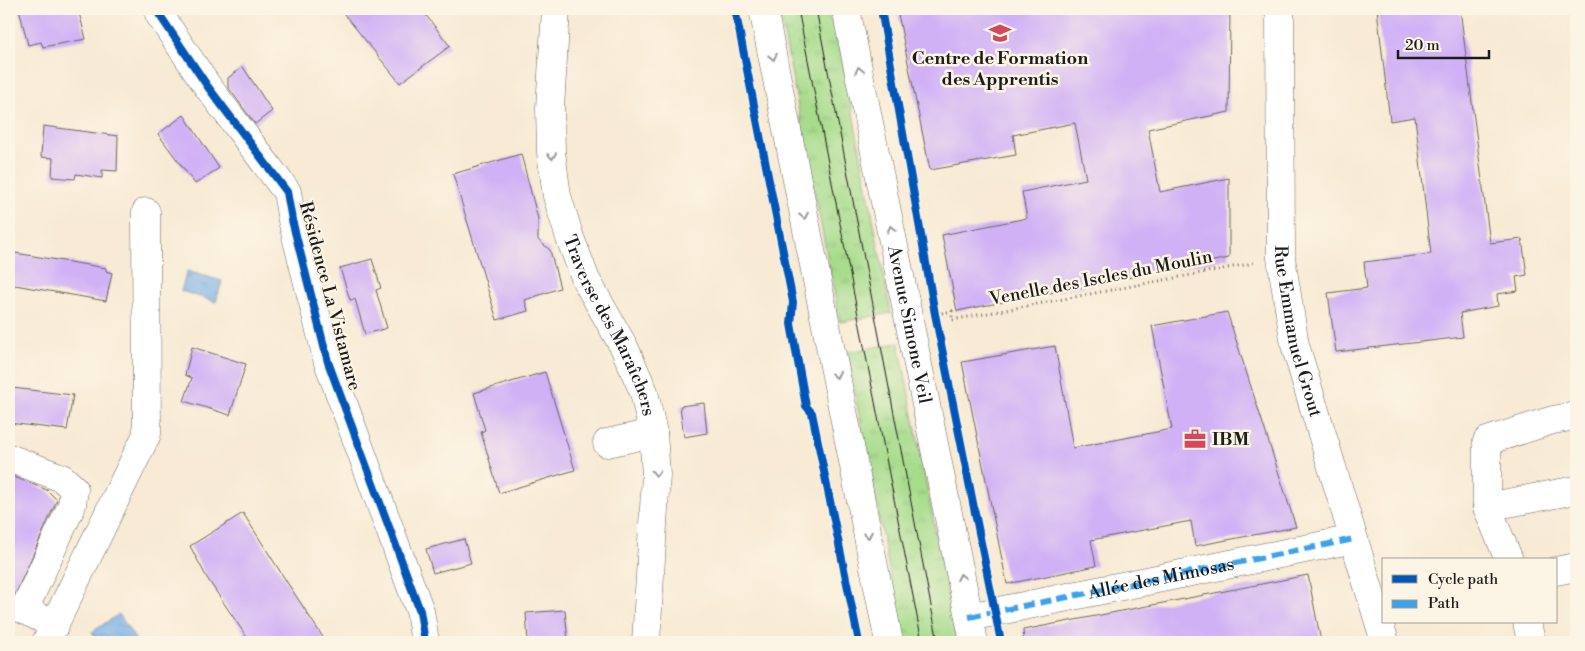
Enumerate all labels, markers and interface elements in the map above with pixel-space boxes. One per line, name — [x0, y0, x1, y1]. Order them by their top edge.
school or university icon: Centre de Formation des Apprentis — [987, 20, 1013, 46]
scale bar — [1398, 28, 1489, 60]
text: 20 m — [1405, 36, 1440, 55]
place label: Centre de Formation des Apprentis — [912, 47, 1088, 91]
one-way arrow — [767, 52, 777, 61]
one-way arrow — [854, 65, 864, 74]
one-way arrow — [546, 153, 557, 161]
street label: Résidence La Vistamare — [294, 199, 366, 393]
one-way arrow — [799, 212, 809, 220]
one-way arrow — [887, 225, 897, 234]
street label: Traverse des Maraîchers — [558, 231, 660, 418]
street label: Avenue Simone Veil — [882, 243, 937, 406]
street label: Venelle des Iscles du Moulin — [987, 245, 1215, 311]
street label: Rue Emmanuel Grout — [1269, 245, 1328, 420]
one-way arrow — [830, 371, 841, 380]
office icon: IBM — [1182, 426, 1208, 452]
place label: IBM — [1212, 428, 1249, 451]
one-way arrow — [651, 470, 661, 478]
one-way arrow — [862, 530, 872, 539]
street label: Allée des Mimosas — [1085, 552, 1236, 604]
legend — [1382, 558, 1558, 624]
text: Cycle path — [1428, 570, 1498, 589]
one-way arrow — [956, 573, 966, 582]
text: Path — [1428, 594, 1460, 613]

